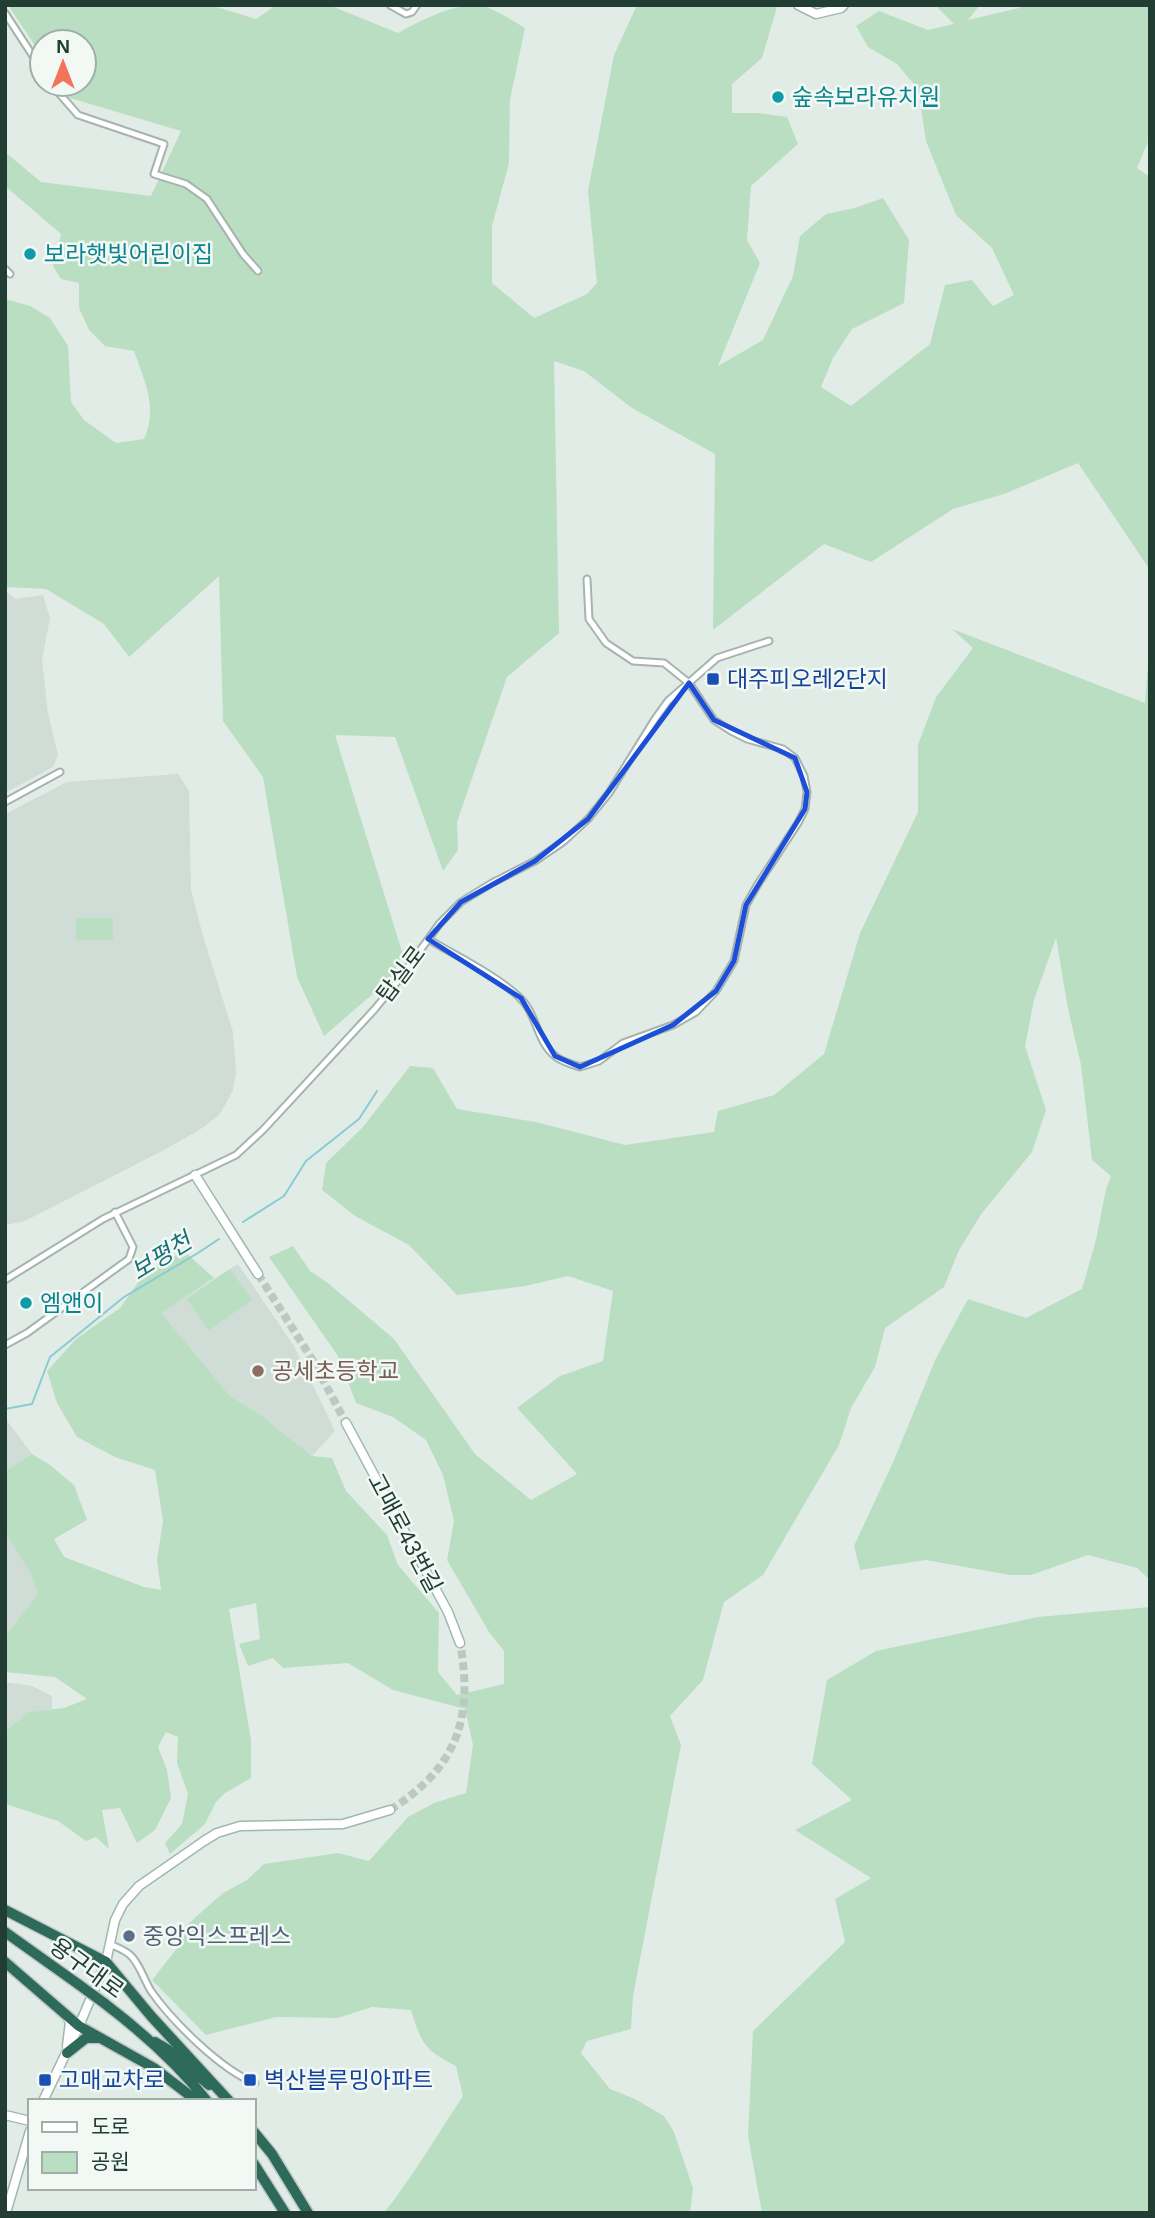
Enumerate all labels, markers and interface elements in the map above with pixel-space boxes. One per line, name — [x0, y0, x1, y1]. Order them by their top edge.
north arrow — [28, 28, 98, 98]
text: N — [56, 36, 70, 57]
place label: 숲속보라유치원 — [792, 84, 940, 110]
marker: 숲속보라유치원 — [770, 89, 786, 105]
place label: 보라햇빛어린이집 — [44, 241, 213, 267]
marker: 보라햇빛어린이집 — [22, 246, 38, 262]
place label: 대주피오레2단지 — [727, 666, 888, 692]
marker: 대주피오레2단지 — [705, 671, 721, 687]
street label: 탑실로 — [372, 941, 430, 1007]
water label: 보평천 — [126, 1225, 199, 1285]
place label: 엠앤이 — [40, 1290, 103, 1316]
marker: 엠앤이 — [18, 1295, 34, 1311]
place label: 공세초등학교 — [272, 1358, 399, 1384]
marker: 공세초등학교 — [250, 1363, 266, 1379]
street label: 고매로43번길 — [363, 1469, 447, 1597]
place label: 중앙익스프레스 — [143, 1923, 291, 1949]
marker: 중앙익스프레스 — [121, 1928, 137, 1944]
street label: 용구대로 — [45, 1933, 129, 2003]
place label: 고매교차로 — [59, 2067, 165, 2093]
place label: 벽산블루밍아파트 — [264, 2067, 433, 2093]
marker: 고매교차로 — [37, 2072, 53, 2088]
marker: 벽산블루밍아파트 — [242, 2072, 258, 2088]
legend — [28, 2099, 256, 2190]
text: 도로 — [91, 2115, 130, 2138]
text: 공원 — [91, 2150, 130, 2173]

